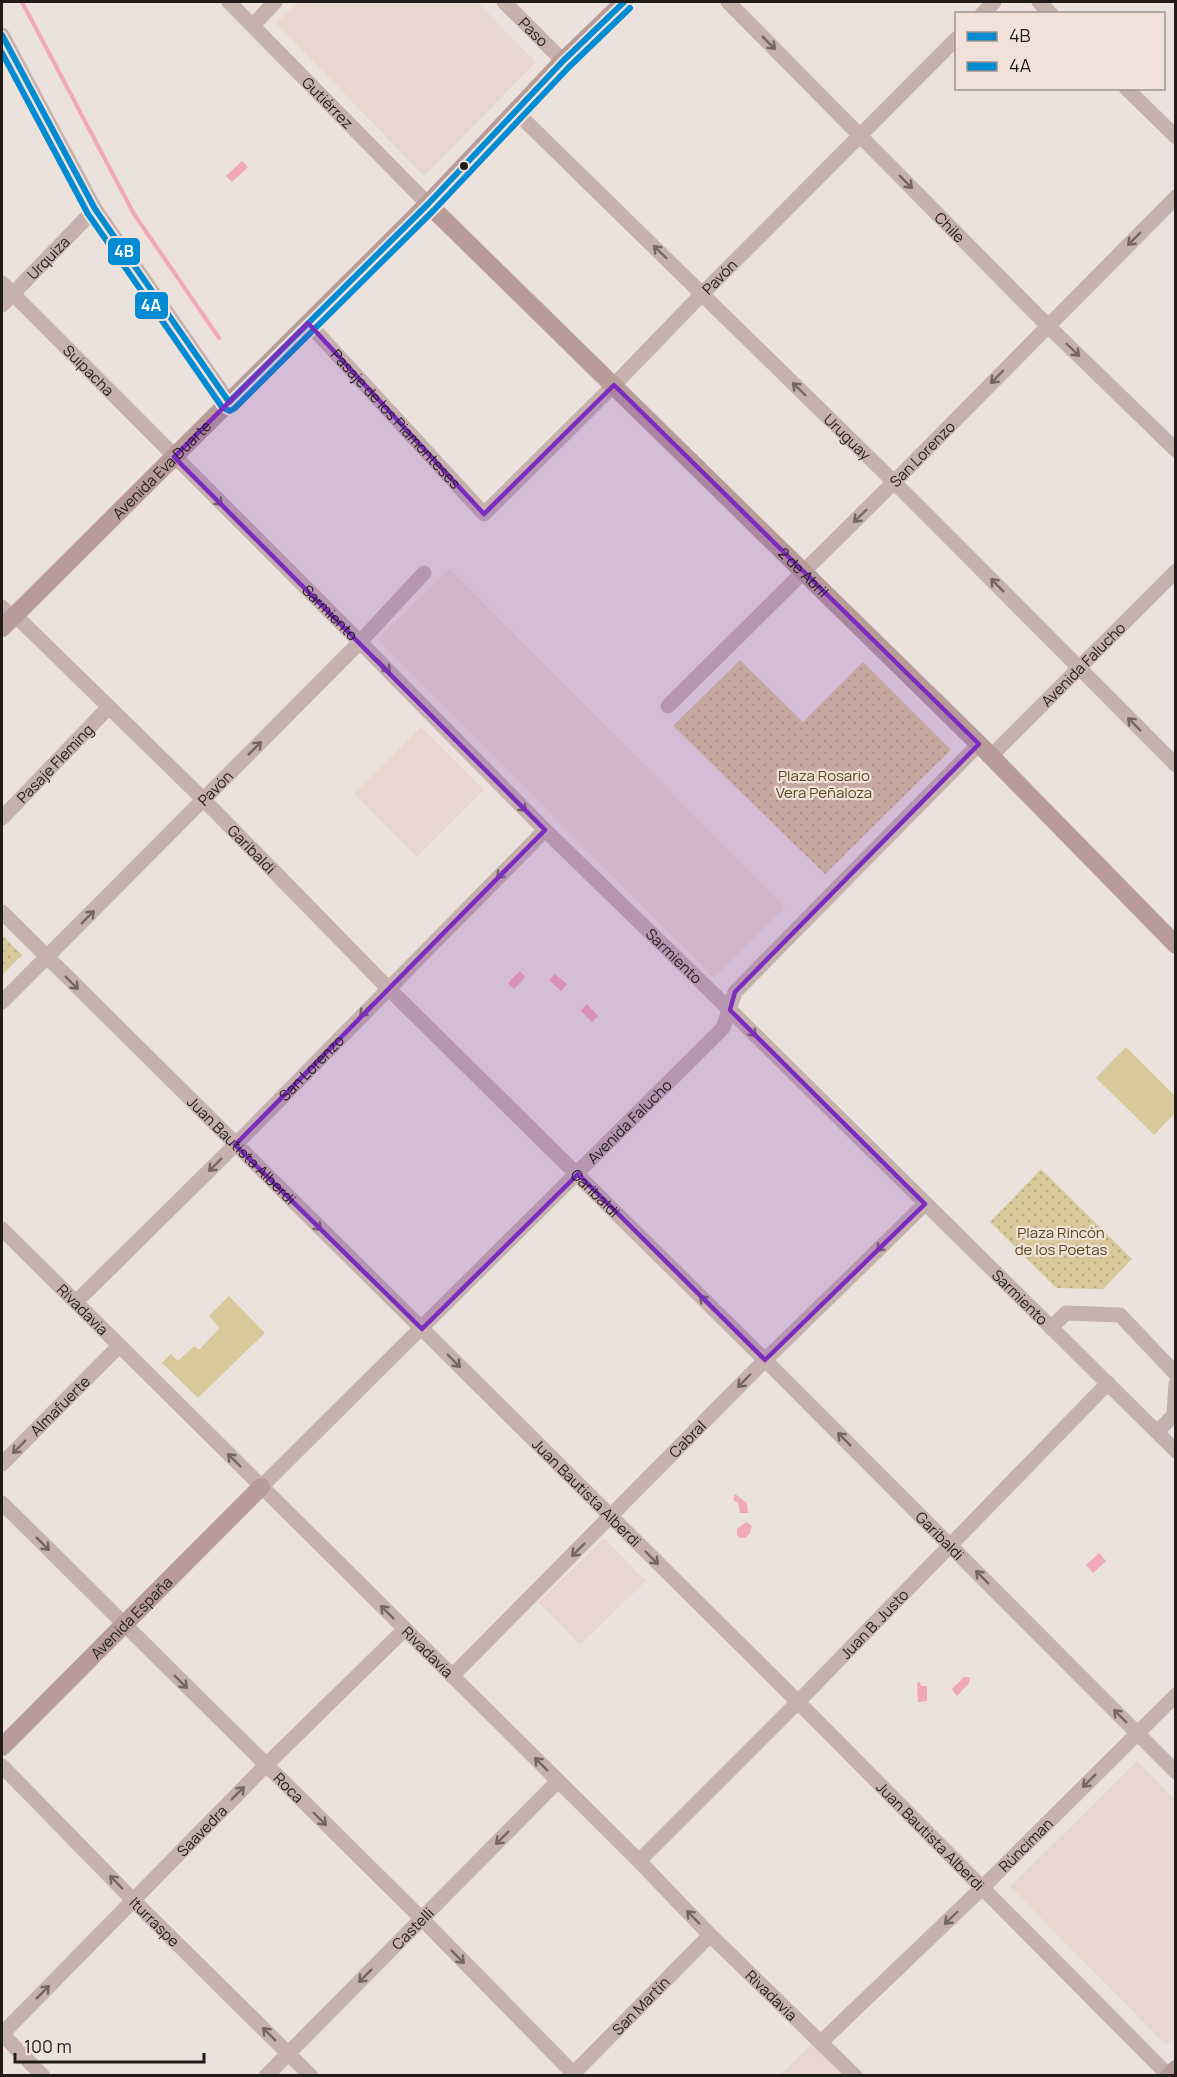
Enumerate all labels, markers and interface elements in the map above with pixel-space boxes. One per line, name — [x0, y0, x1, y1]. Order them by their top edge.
street label: Paso — [514, 12, 553, 51]
legend — [955, 12, 1165, 90]
text: 4B — [1009, 23, 1031, 47]
one-way arrow — [762, 36, 777, 51]
text: 4A — [1009, 53, 1032, 77]
street label: Gutiérrez — [298, 72, 358, 133]
unlabelled marker — [458, 160, 470, 172]
one-way arrow — [899, 175, 913, 190]
street label: Chile — [930, 207, 970, 247]
street label: Urquiza — [22, 231, 74, 284]
one-way arrow — [1127, 231, 1142, 246]
line badge: 4B — [107, 237, 141, 266]
text: 4B — [114, 240, 134, 262]
one-way arrow — [652, 245, 667, 260]
street label: Pavón — [697, 254, 742, 299]
line badge: 4A — [134, 291, 169, 320]
text: 4A — [141, 294, 161, 316]
street label: Suipacha — [59, 340, 119, 400]
one-way arrow — [1065, 343, 1080, 358]
street label: Pasaje de los Piamonteses — [326, 344, 466, 493]
one-way arrow — [990, 370, 1004, 385]
one-way arrow — [792, 381, 807, 396]
street label: Uruguay — [819, 409, 876, 465]
street label: Avenida Eva Duarte — [107, 415, 216, 523]
street label: San Lorenzo — [885, 416, 959, 491]
one-way arrow — [208, 491, 223, 506]
one-way arrow — [852, 509, 867, 523]
street label: 2 de Abril — [774, 543, 834, 602]
one-way arrow — [990, 578, 1005, 593]
street label: Sarmiento — [298, 580, 363, 645]
street label: Avenida Falucho — [1036, 617, 1130, 711]
one-way arrow — [376, 658, 391, 673]
one-way arrow — [1127, 716, 1142, 731]
street label: Pasaje Fleming — [12, 719, 98, 807]
one-way arrow — [247, 741, 262, 756]
park label: Plaza Rosario Vera Peñaloza — [776, 765, 872, 803]
street label: Pavón — [193, 766, 237, 810]
one-way arrow — [513, 798, 527, 813]
street label: Garibaldi — [223, 820, 281, 878]
one-way arrow — [496, 864, 511, 879]
one-way arrow — [80, 909, 95, 924]
street label: Sarmiento — [641, 923, 707, 988]
one-way arrow — [65, 976, 80, 990]
one-way arrow — [359, 1003, 374, 1018]
one-way arrow — [742, 1022, 757, 1037]
street label: San Lorenzo — [274, 1030, 349, 1105]
street label: Avenida Falucho — [582, 1074, 676, 1168]
street label: Juan Bautista Alberdi — [183, 1091, 301, 1209]
one-way arrow — [208, 1157, 222, 1172]
street label: Garibaldi — [566, 1164, 625, 1222]
one-way arrow — [308, 1216, 323, 1231]
park label: Plaza Rincón de los Poetas — [1015, 1222, 1107, 1260]
one-way arrow — [876, 1238, 891, 1252]
street label: Sarmiento — [987, 1264, 1053, 1330]
street label: Rivadavia — [52, 1279, 113, 1340]
one-way arrow — [699, 1294, 714, 1309]
one-way arrow — [447, 1353, 462, 1368]
street label: Almafuerte — [25, 1371, 94, 1441]
one-way arrow — [736, 1374, 751, 1389]
street label: Cabral — [664, 1415, 710, 1462]
one-way arrow — [837, 1432, 852, 1447]
street label: Juan Bautista Alberdi — [528, 1434, 646, 1551]
one-way arrow — [11, 1439, 26, 1454]
one-way arrow — [227, 1452, 241, 1467]
street label: Garibaldi — [911, 1506, 969, 1564]
one-way arrow — [36, 1537, 51, 1552]
one-way arrow — [570, 1543, 585, 1558]
one-way arrow — [644, 1550, 659, 1565]
one-way arrow — [975, 1570, 990, 1585]
street label: Avenida España — [85, 1572, 177, 1663]
street label: Juan B. Justo — [835, 1584, 913, 1663]
one-way arrow — [379, 1605, 394, 1620]
street label: Rivadavia — [397, 1621, 458, 1682]
one-way arrow — [174, 1674, 189, 1689]
one-way arrow — [1112, 1708, 1127, 1723]
one-way arrow — [533, 1757, 548, 1771]
street label: Roca — [269, 1768, 309, 1807]
one-way arrow — [1082, 1773, 1097, 1788]
street label: Juan Bautista Alberdi — [872, 1777, 990, 1895]
one-way arrow — [231, 1786, 246, 1801]
street label: Saavedra — [172, 1800, 232, 1861]
one-way arrow — [312, 1812, 327, 1827]
street label: Rúnciman — [994, 1813, 1057, 1877]
one-way arrow — [495, 1830, 509, 1845]
one-way arrow — [108, 1875, 123, 1890]
street label: Iturraspe — [125, 1892, 185, 1951]
street label: Castelli — [387, 1902, 438, 1954]
one-way arrow — [686, 1910, 700, 1925]
one-way arrow — [943, 1911, 958, 1925]
one-way arrow — [451, 1949, 466, 1964]
street label: Rivadavia — [741, 1965, 802, 2025]
one-way arrow — [358, 1969, 372, 1984]
street label: San Martín — [607, 1972, 674, 2039]
one-way arrow — [35, 1985, 50, 2000]
scale bar — [15, 2026, 204, 2064]
one-way arrow — [262, 2027, 277, 2041]
text: 100 m — [24, 2034, 72, 2058]

